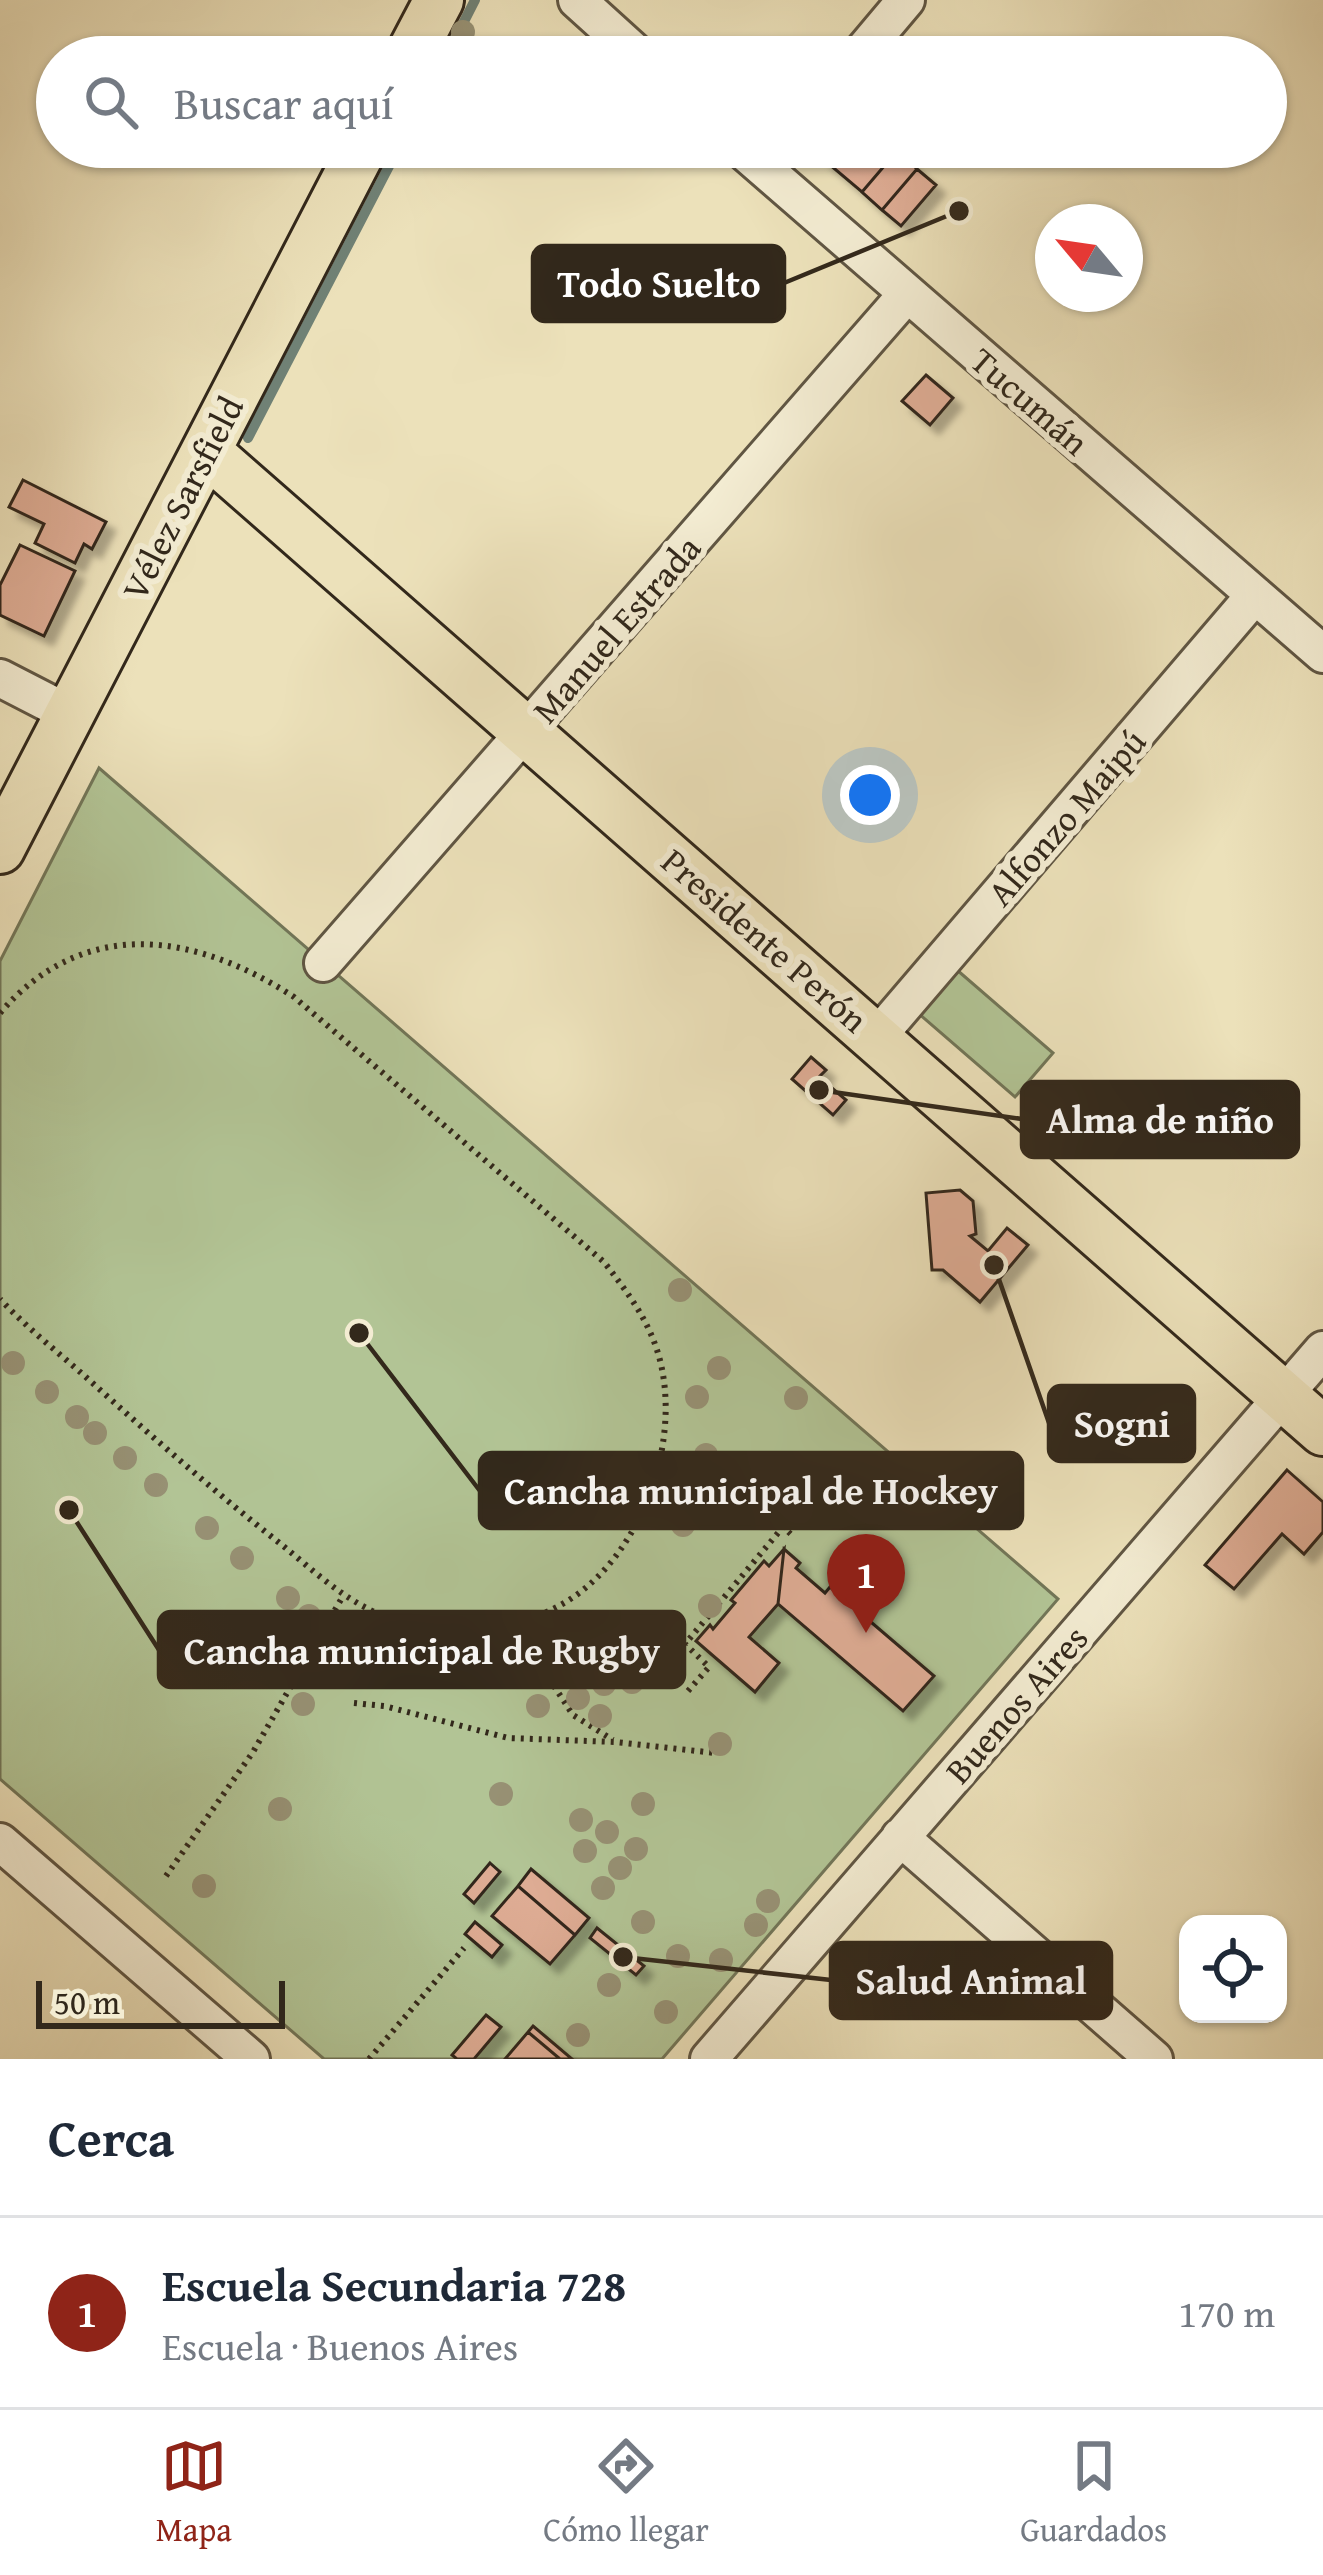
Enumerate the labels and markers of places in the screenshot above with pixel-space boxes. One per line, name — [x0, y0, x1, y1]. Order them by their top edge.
callout: Todo Suelto — [533, 246, 784, 321]
callout: Alma de niño — [1022, 1082, 1298, 1157]
callout: Sogni — [1049, 1386, 1194, 1461]
callout: Cancha municipal de Hockey — [480, 1453, 1022, 1528]
pin: 1 — [827, 1534, 905, 1633]
callout: Cancha municipal de Rugby — [159, 1612, 684, 1687]
callout: Salud Animal — [831, 1943, 1111, 2018]

